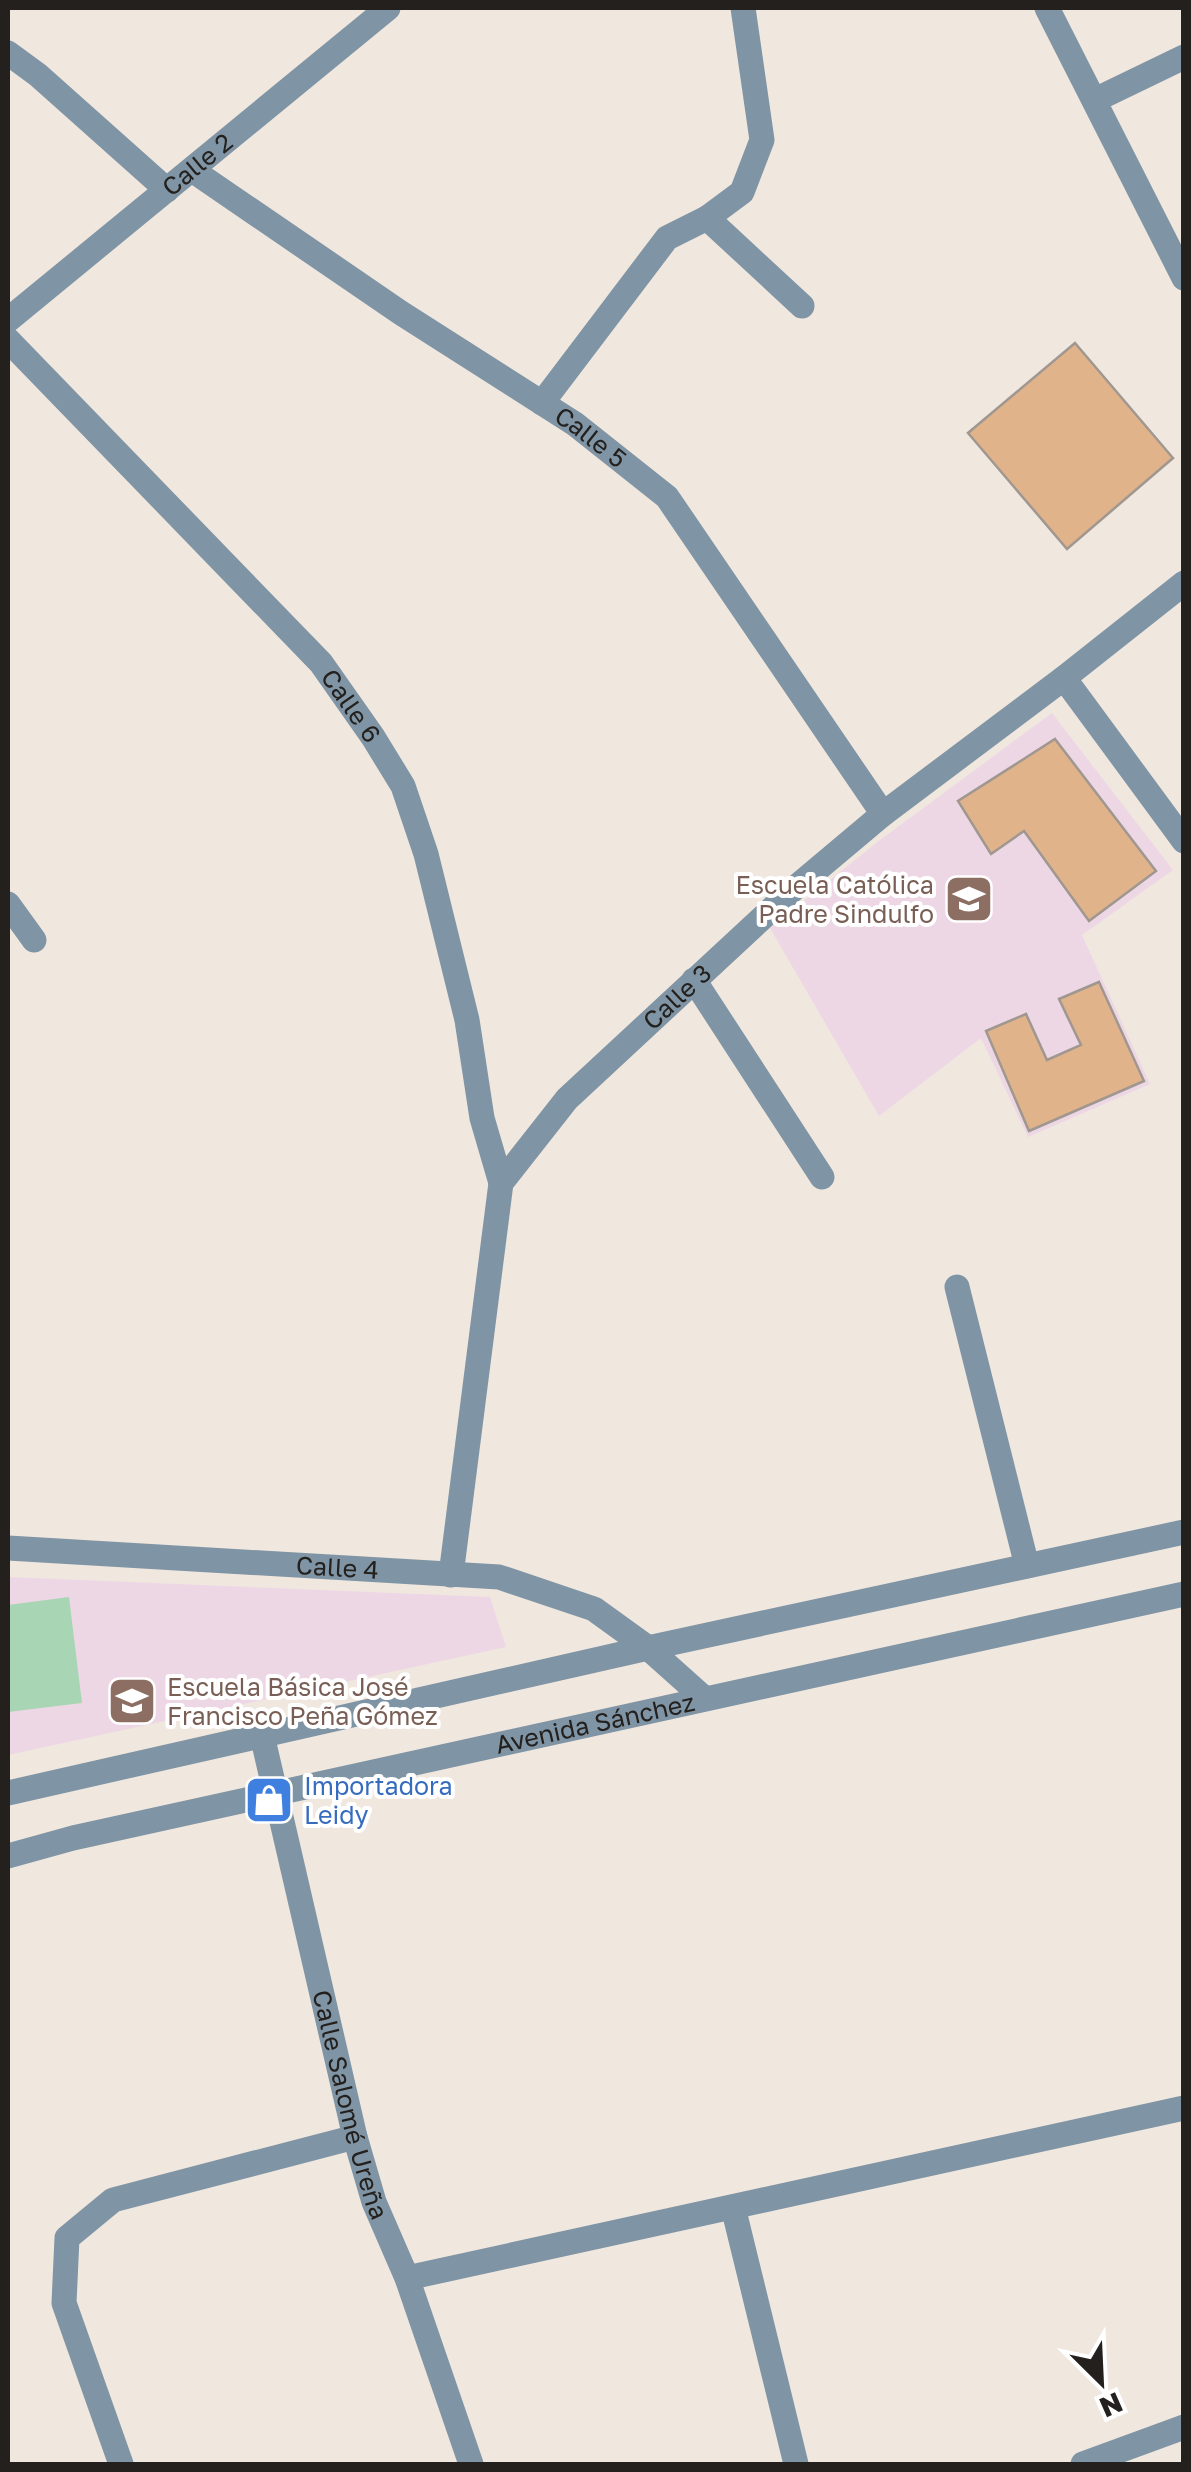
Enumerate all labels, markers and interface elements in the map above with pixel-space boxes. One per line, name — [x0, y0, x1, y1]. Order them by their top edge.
street label: Calle 2 — [155, 126, 239, 202]
street label: Calle 5 — [549, 399, 633, 474]
street label: Calle 6 — [315, 663, 388, 748]
place label: Escuela Católica Padre Sindulfo — [736, 869, 934, 929]
school or university icon: Escuela Católica Padre Sindulfo — [943, 873, 995, 925]
street label: Calle 3 — [636, 957, 717, 1036]
street label: Calle 4 — [295, 1549, 380, 1585]
place label: Escuela Básica José Francisco Peña Gómez — [167, 1671, 438, 1731]
school or university icon: Escuela Básica José Francisco Peña Gómez — [106, 1675, 158, 1727]
street label: Avenida Sánchez — [493, 1686, 697, 1760]
place label: Importadora Leidy — [304, 1770, 453, 1830]
shop icon: Importadora Leidy — [243, 1774, 295, 1826]
street label: Calle Salomé Ureña — [307, 1987, 396, 2224]
north arrow — [1051, 2332, 1151, 2432]
text: N — [1095, 2386, 1128, 2425]

